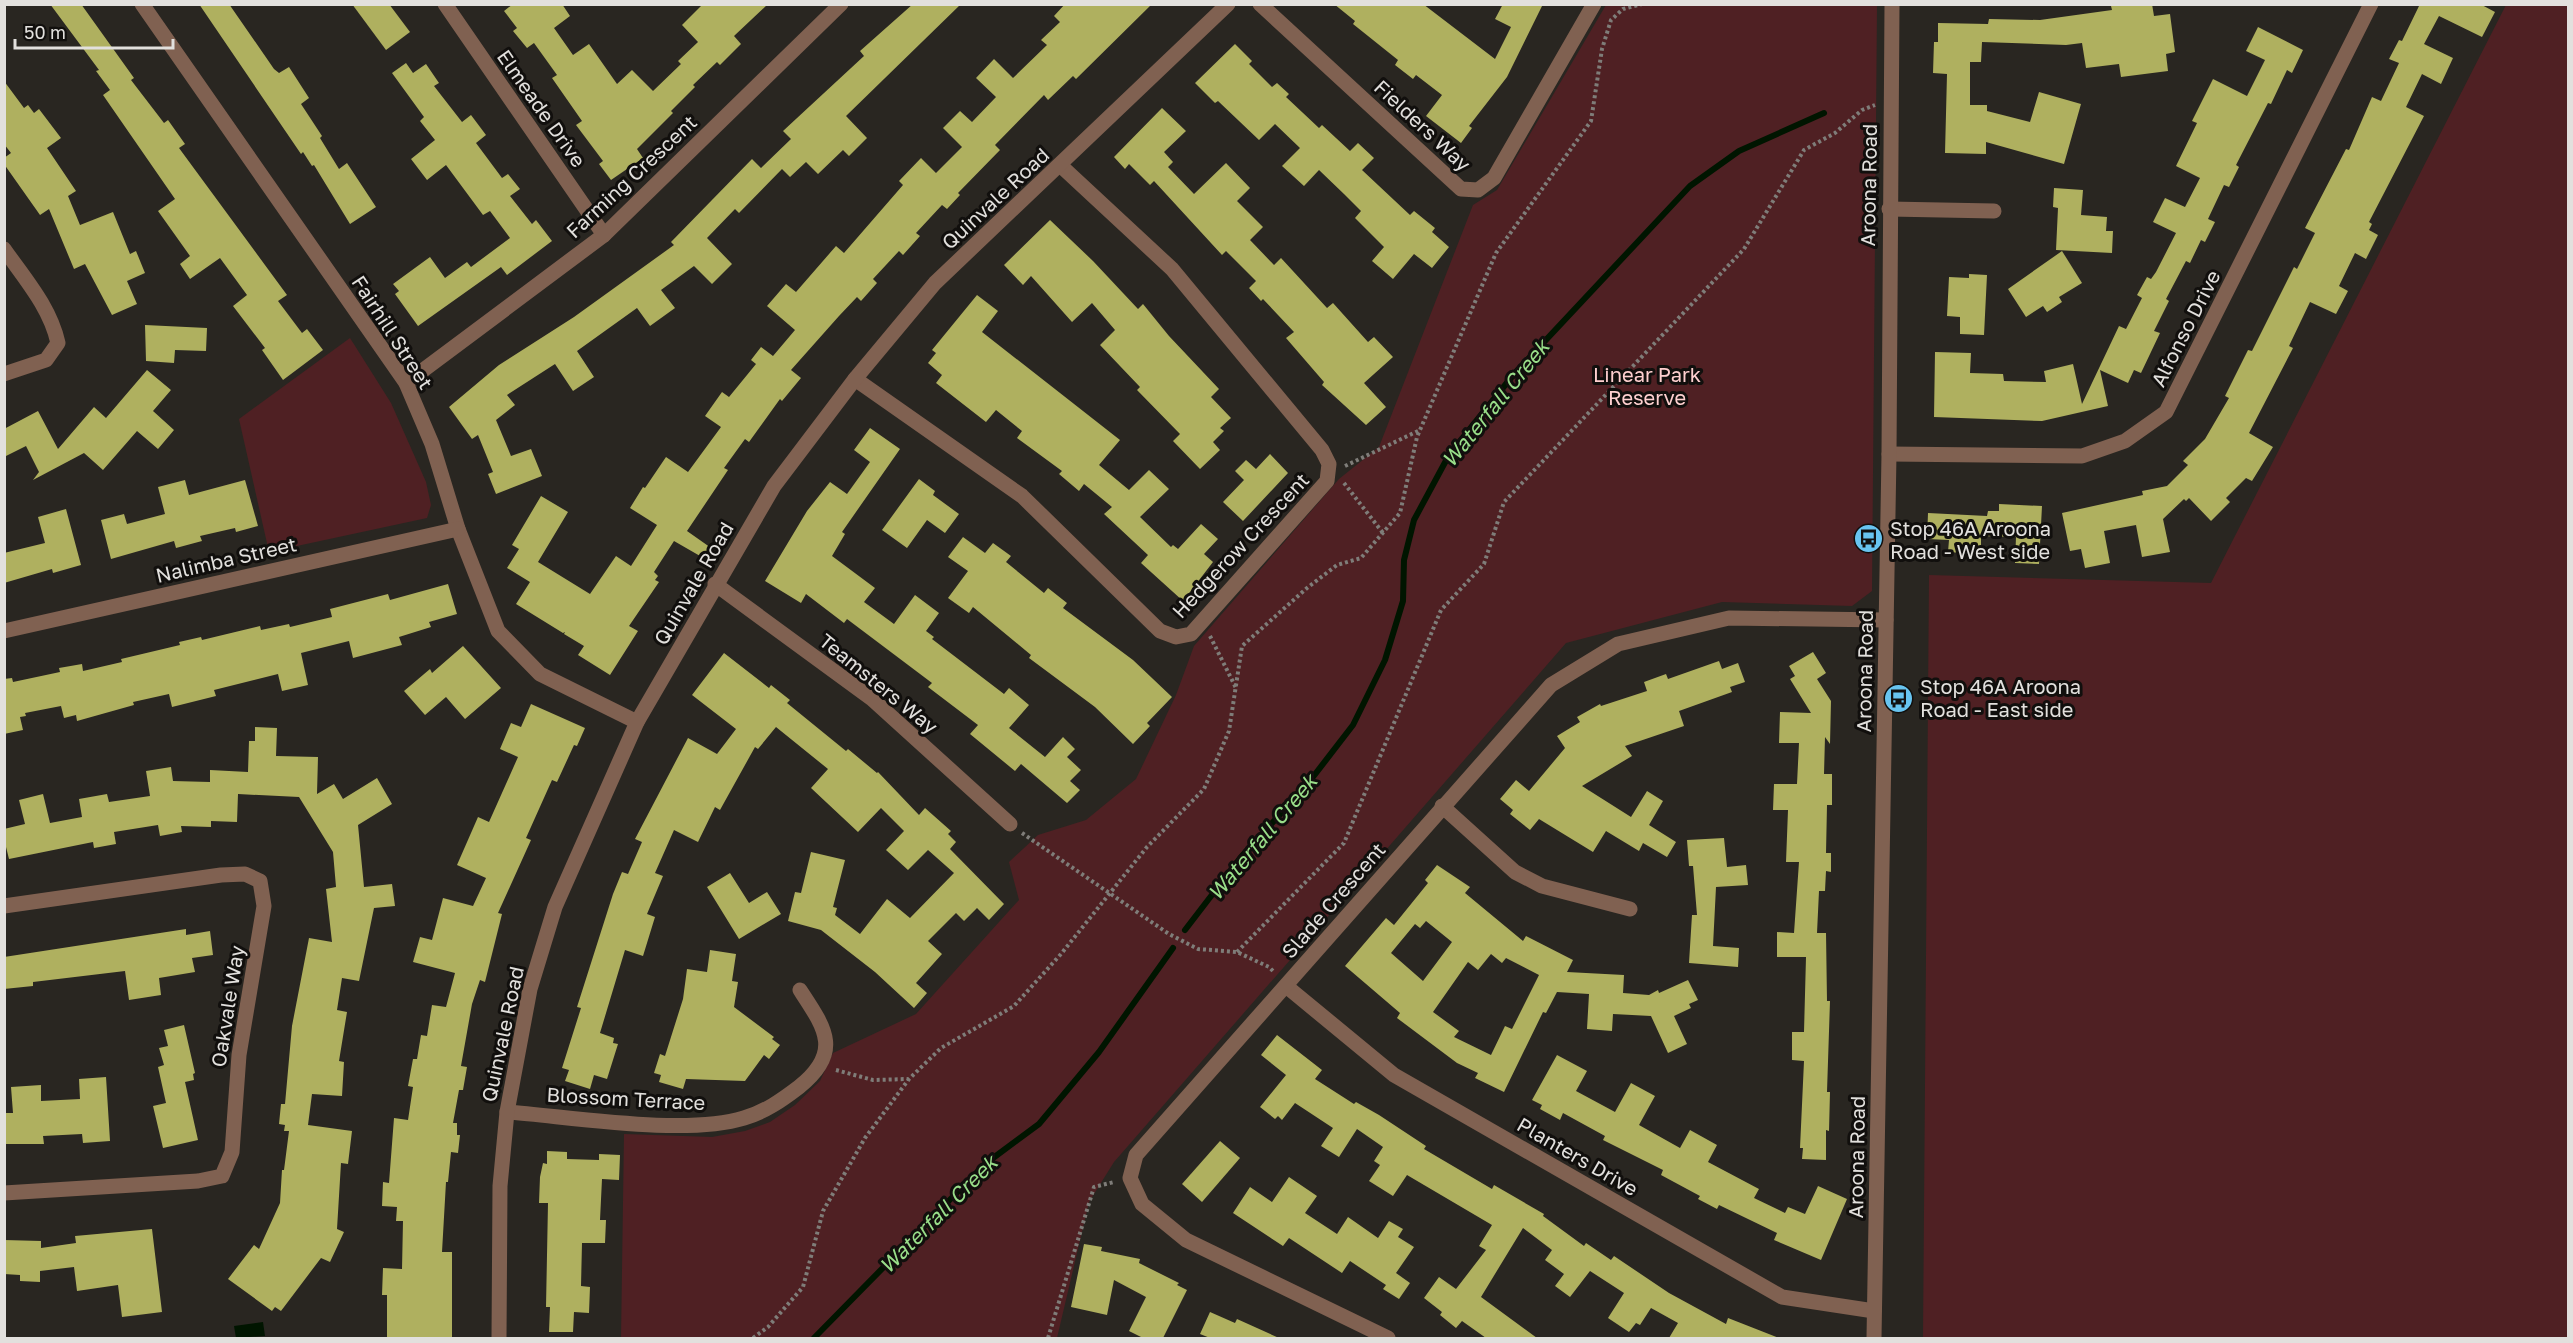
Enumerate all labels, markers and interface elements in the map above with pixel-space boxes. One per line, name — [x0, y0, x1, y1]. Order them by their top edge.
scale bar — [15, 12, 172, 50]
text: 50 m — [24, 21, 66, 43]
street label: Elmeade Drive — [493, 45, 591, 171]
street label: Fielders Way — [1370, 74, 1476, 176]
street label: Farming Crescent — [561, 110, 701, 242]
street label: Aroona Road — [1855, 123, 1881, 247]
street label: Quinvale Road — [936, 142, 1054, 254]
street label: Alfonso Drive — [2145, 266, 2225, 390]
street label: Fairhill Street — [347, 271, 439, 393]
water label: Waterfall Creek — [1436, 332, 1556, 472]
park label: Linear Park Reserve — [1593, 362, 1701, 409]
street label: Hedgerow Crescent — [1167, 467, 1313, 623]
place label: Stop 46A Aroona Road - West side — [1890, 516, 2051, 563]
street label: Quinvale Road — [648, 517, 738, 649]
bus stop icon: Stop 46A Aroona Road - West side — [1853, 523, 1885, 555]
street label: Nalimba Street — [153, 531, 299, 587]
street label: Aroona Road — [1851, 609, 1877, 733]
street label: Teamsters Way — [815, 628, 943, 738]
place label: Stop 46A Aroona Road - East side — [1920, 674, 2081, 721]
bus stop icon: Stop 46A Aroona Road - East side — [1883, 682, 1915, 714]
water label: Waterfall Creek — [1202, 767, 1324, 905]
street label: Slade Crescent — [1276, 837, 1390, 963]
street label: Oakvale Way — [206, 943, 248, 1069]
street label: Quinvale Road — [476, 964, 528, 1104]
street label: Blossom Terrace — [546, 1082, 706, 1114]
street label: Aroona Road — [1843, 1095, 1869, 1219]
street label: Planters Drive — [1513, 1112, 1643, 1200]
water label: Waterfall Creek — [873, 1148, 1004, 1279]

